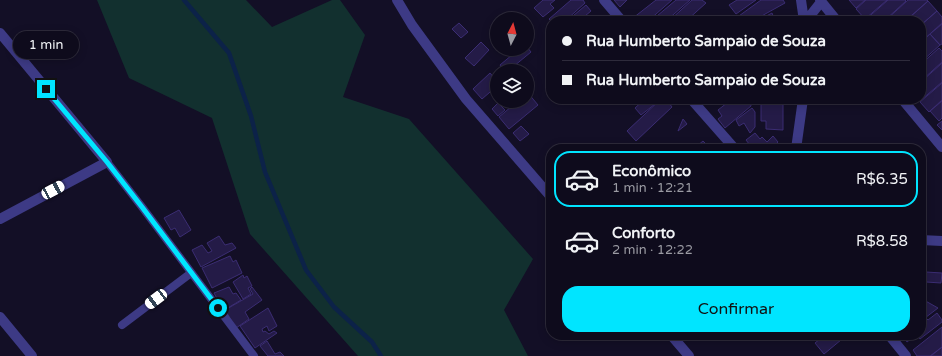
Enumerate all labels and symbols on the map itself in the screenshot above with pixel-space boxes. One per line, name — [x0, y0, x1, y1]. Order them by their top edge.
north arrow — [490, 12, 534, 56]
callout: 1 min — [13, 31, 79, 59]
route end — [37, 80, 55, 98]
car — [40, 179, 66, 201]
car — [143, 287, 169, 311]
route start — [209, 299, 227, 317]

